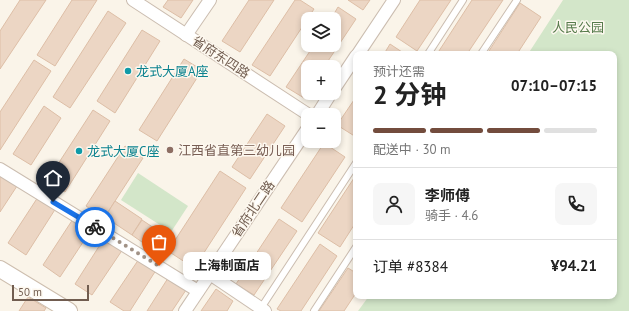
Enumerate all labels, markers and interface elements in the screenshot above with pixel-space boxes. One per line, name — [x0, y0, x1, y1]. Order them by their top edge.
map controls — [301, 12, 341, 148]
button: layers — [301, 12, 341, 52]
park label: 人民公园 — [552, 19, 604, 36]
street label: 省府东四路 — [189, 32, 253, 82]
button: + — [301, 60, 341, 100]
place label: 龙式大厦A座 — [136, 63, 209, 80]
text: 预计还需 — [373, 63, 425, 80]
marker: 龙式大厦A座 — [123, 66, 133, 76]
text: 07:10–07:15 — [511, 76, 597, 95]
text: 2 分钟 — [373, 78, 446, 111]
button: − — [301, 108, 341, 148]
text: 配送中 · 30 m — [373, 141, 451, 158]
place label: 江西省直第三幼儿园 — [178, 142, 295, 159]
place label: 龙式大厦C座 — [87, 143, 159, 160]
marker: 江西省直第三幼儿园 — [165, 145, 175, 155]
marker: 龙式大厦C座 — [74, 146, 84, 156]
pin — [36, 161, 70, 202]
icon: home — [42, 167, 64, 189]
street label: 省府北二路 — [228, 177, 278, 241]
button: person — [373, 183, 415, 225]
button: phone — [555, 183, 597, 225]
text: 李师傅 — [425, 186, 470, 205]
courier — [75, 207, 115, 247]
text: 骑手 · 4.6 — [425, 207, 478, 224]
icon: bike — [84, 216, 106, 238]
pin — [142, 225, 176, 266]
icon: bag — [148, 231, 170, 253]
callout: 上海制面店 — [183, 252, 271, 280]
text: ¥94.21 — [551, 256, 597, 275]
text: 上海制面店 — [194, 257, 260, 274]
text: 订单 #8384 — [373, 257, 448, 276]
scale bar — [12, 283, 89, 302]
text: 50 m — [18, 285, 42, 299]

